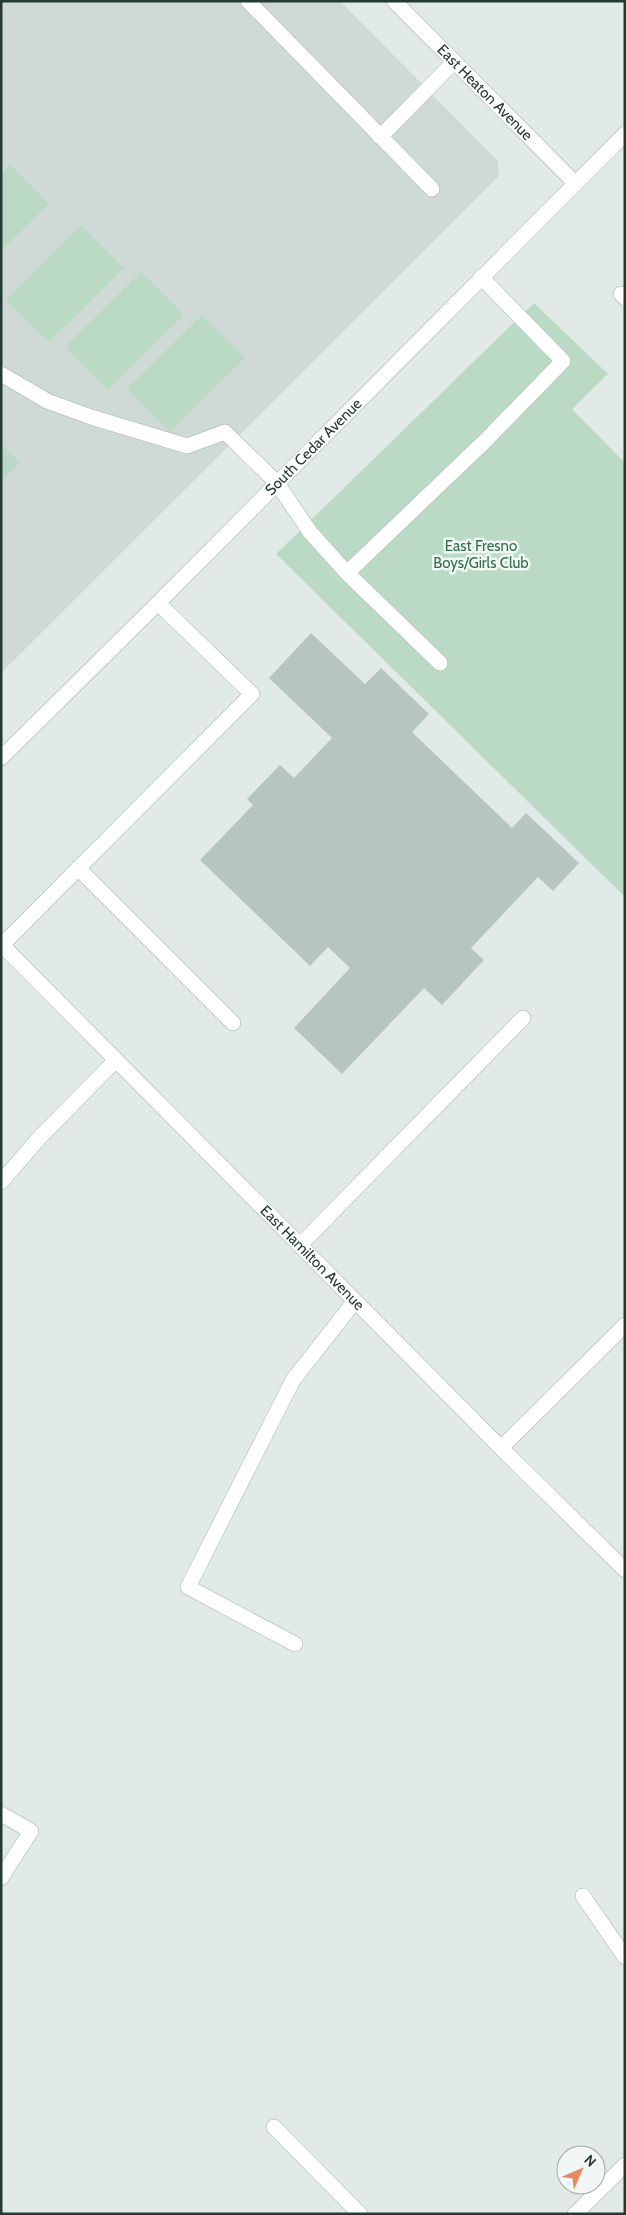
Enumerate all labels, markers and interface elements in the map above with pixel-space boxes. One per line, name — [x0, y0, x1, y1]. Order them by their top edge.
street label: East Heaton Avenue — [433, 41, 537, 144]
street label: South Cedar Avenue — [261, 394, 366, 499]
park label: East Fresno Boys/Girls Club — [433, 537, 529, 572]
street label: East Hamilton Avenue — [257, 1202, 368, 1314]
north arrow — [556, 2145, 606, 2195]
text: N — [580, 2151, 600, 2171]

